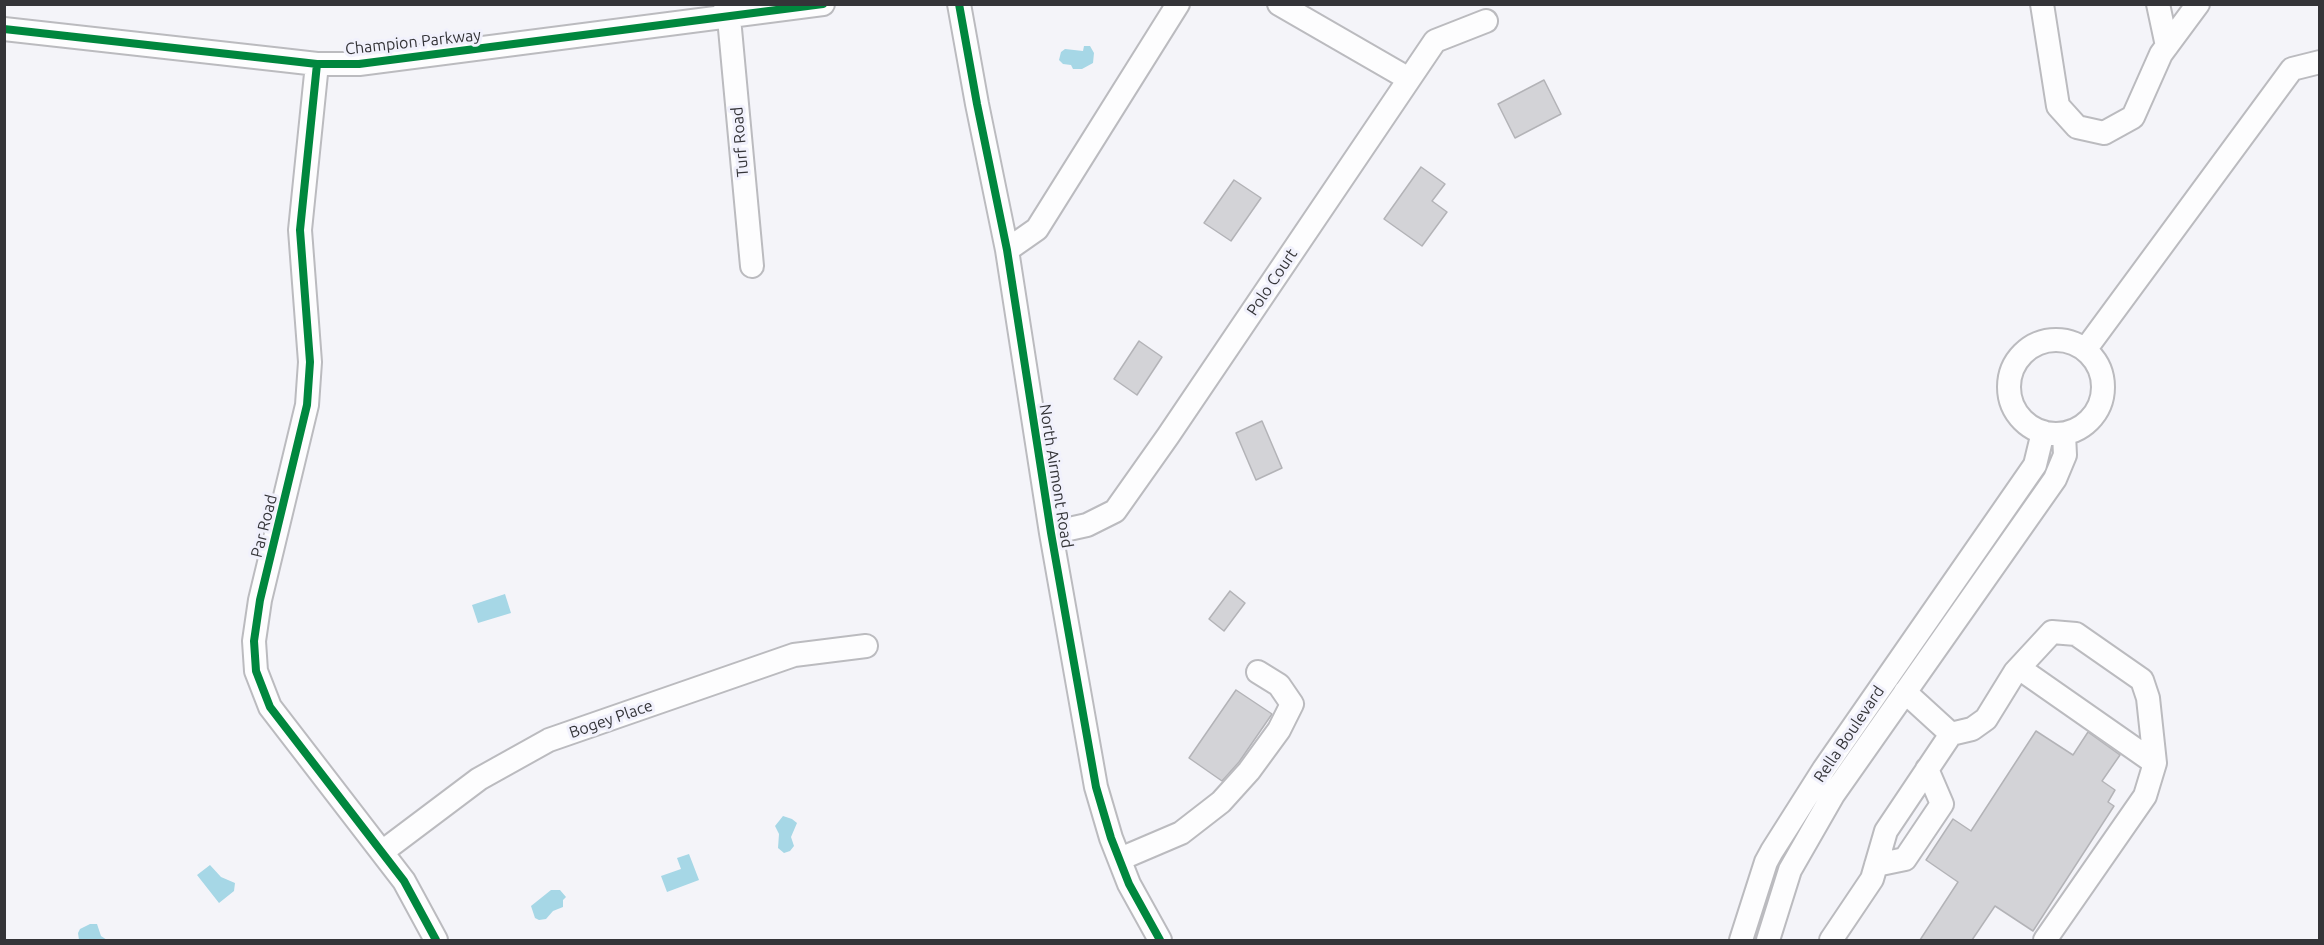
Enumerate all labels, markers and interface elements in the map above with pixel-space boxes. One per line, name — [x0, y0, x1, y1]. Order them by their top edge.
street label: Champion Parkway — [344, 25, 482, 59]
street label: Turf Road — [727, 106, 753, 178]
street label: Polo Court — [1243, 245, 1301, 319]
street label: North Airmont Road — [1035, 403, 1077, 549]
street label: Par Road — [247, 493, 281, 559]
street label: Rella Boulevard — [1810, 682, 1888, 786]
street label: Bogey Place — [567, 696, 655, 742]

